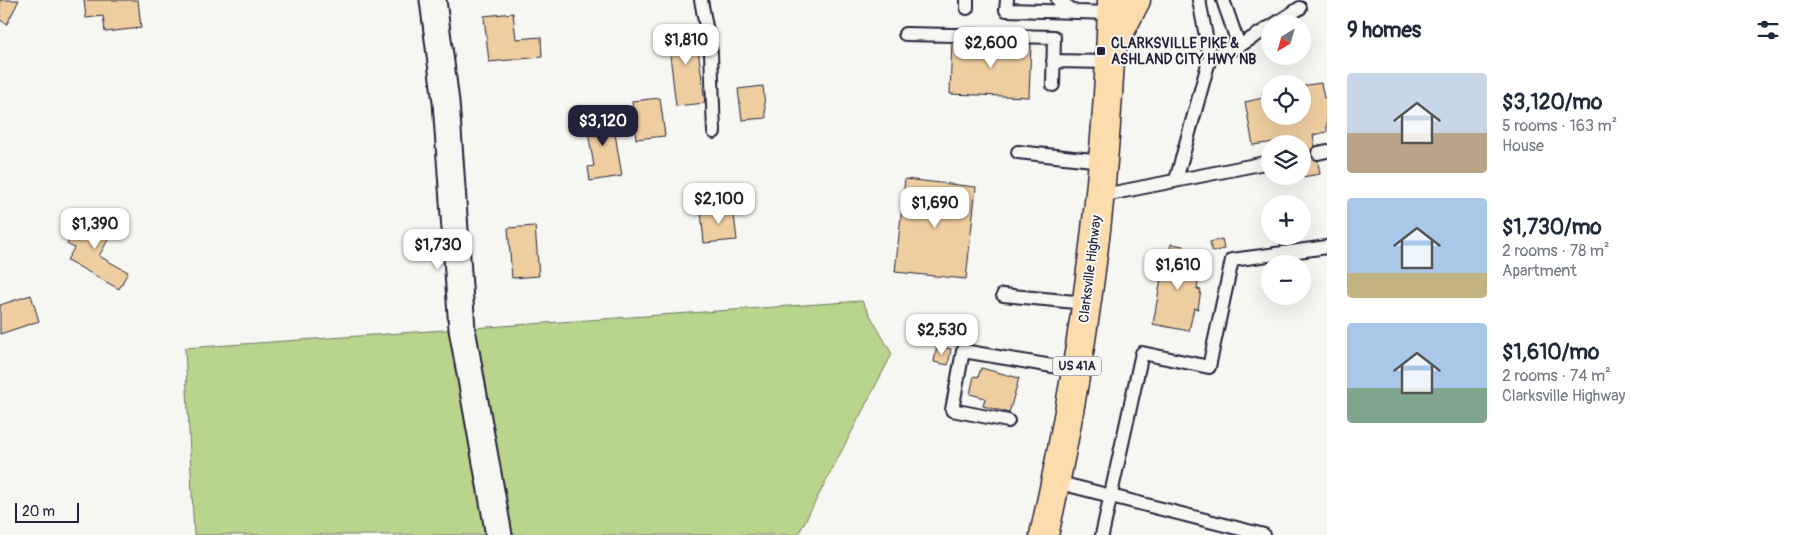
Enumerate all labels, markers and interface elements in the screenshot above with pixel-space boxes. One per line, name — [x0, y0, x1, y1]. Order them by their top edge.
north arrow — [1261, 15, 1311, 65]
map controls — [1261, 15, 1311, 305]
icon: filters — [1754, 16, 1782, 44]
text: 9 homes — [1347, 17, 1421, 44]
pin: $1,810 — [645, 23, 727, 66]
pin: $2,600 — [950, 27, 1032, 69]
text: $1,810 — [664, 30, 708, 50]
text: $2,600 — [965, 33, 1017, 53]
place label: CLARKSVILLE PIKE & ASHLAND CITY HWY NB — [1111, 35, 1256, 68]
marker: CLARKSVILLE PIKE & ASHLAND CITY HWY NB — [1095, 45, 1107, 57]
button: locate — [1261, 75, 1311, 125]
text: $3,120/mo — [1502, 89, 1602, 116]
icon: home — [1387, 93, 1447, 153]
pin: $3,120 — [562, 104, 644, 147]
text: $3,120 — [579, 111, 627, 131]
text: 5 rooms · 163 m² — [1502, 116, 1617, 136]
button: layers — [1261, 135, 1311, 185]
text: House — [1502, 136, 1544, 156]
pin: $2,100 — [678, 182, 760, 225]
pin: $1,690 — [894, 186, 976, 229]
text: $2,100 — [694, 189, 744, 209]
text: $1,690 — [911, 193, 959, 213]
button: + — [1261, 195, 1311, 245]
pin: $1,390 — [54, 208, 136, 250]
text: $1,390 — [71, 214, 119, 234]
street label: Clarksville Highway — [1075, 214, 1105, 324]
text: $1,730/mo — [1502, 214, 1602, 241]
icon: home — [1387, 218, 1447, 278]
pin: $1,730 — [397, 228, 479, 271]
text: $1,730 — [414, 235, 462, 255]
text: 2 rooms · 78 m² — [1502, 241, 1609, 261]
pin: $1,610 — [1137, 248, 1219, 291]
text: $1,610 — [1155, 255, 1201, 275]
button: − — [1261, 255, 1311, 305]
text: Apartment — [1502, 261, 1577, 281]
pin: $2,530 — [901, 314, 983, 356]
text: $2,530 — [917, 320, 967, 340]
text: $1,610/mo — [1502, 339, 1599, 366]
icon: home — [1387, 343, 1447, 403]
road number: US 41A — [1053, 356, 1101, 376]
text: 2 rooms · 74 m² — [1502, 366, 1611, 386]
text: Clarksville Highway — [1502, 386, 1625, 406]
scale bar — [15, 500, 79, 523]
text: 20 m — [22, 503, 55, 520]

